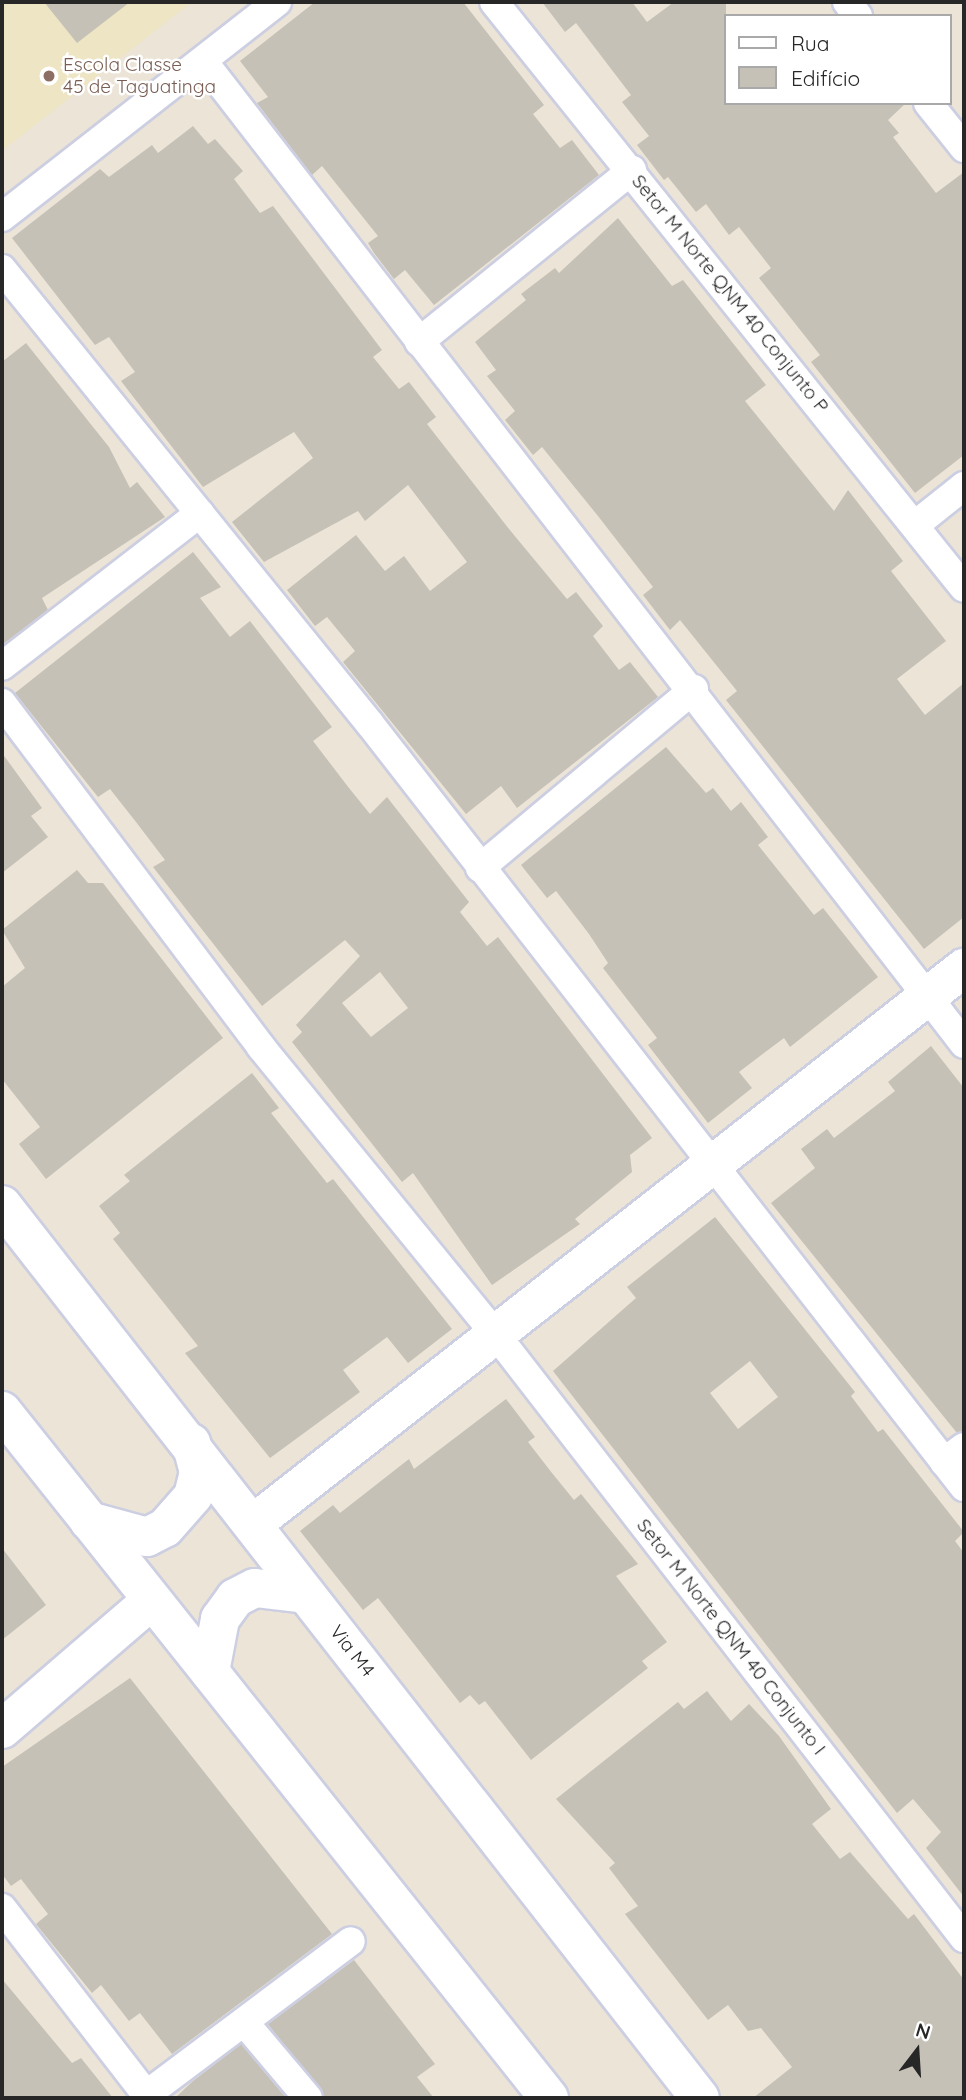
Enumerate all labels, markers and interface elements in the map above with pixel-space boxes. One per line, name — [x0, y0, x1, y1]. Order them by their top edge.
legend — [724, 14, 952, 105]
text: Rua — [791, 30, 830, 56]
place label: Escola Classe 45 de Taguatinga — [63, 54, 216, 98]
text: Edifício — [791, 65, 860, 91]
marker: Escola Classe 45 de Taguatinga — [41, 68, 57, 84]
street label: Setor M Norte QNM 40 Conjunto P — [627, 170, 833, 418]
street label: Setor M Norte QNM 40 Conjunto I — [632, 1515, 830, 1759]
street label: Via M4 — [325, 1621, 379, 1681]
north arrow — [882, 2016, 952, 2086]
text: N — [913, 2017, 933, 2044]

